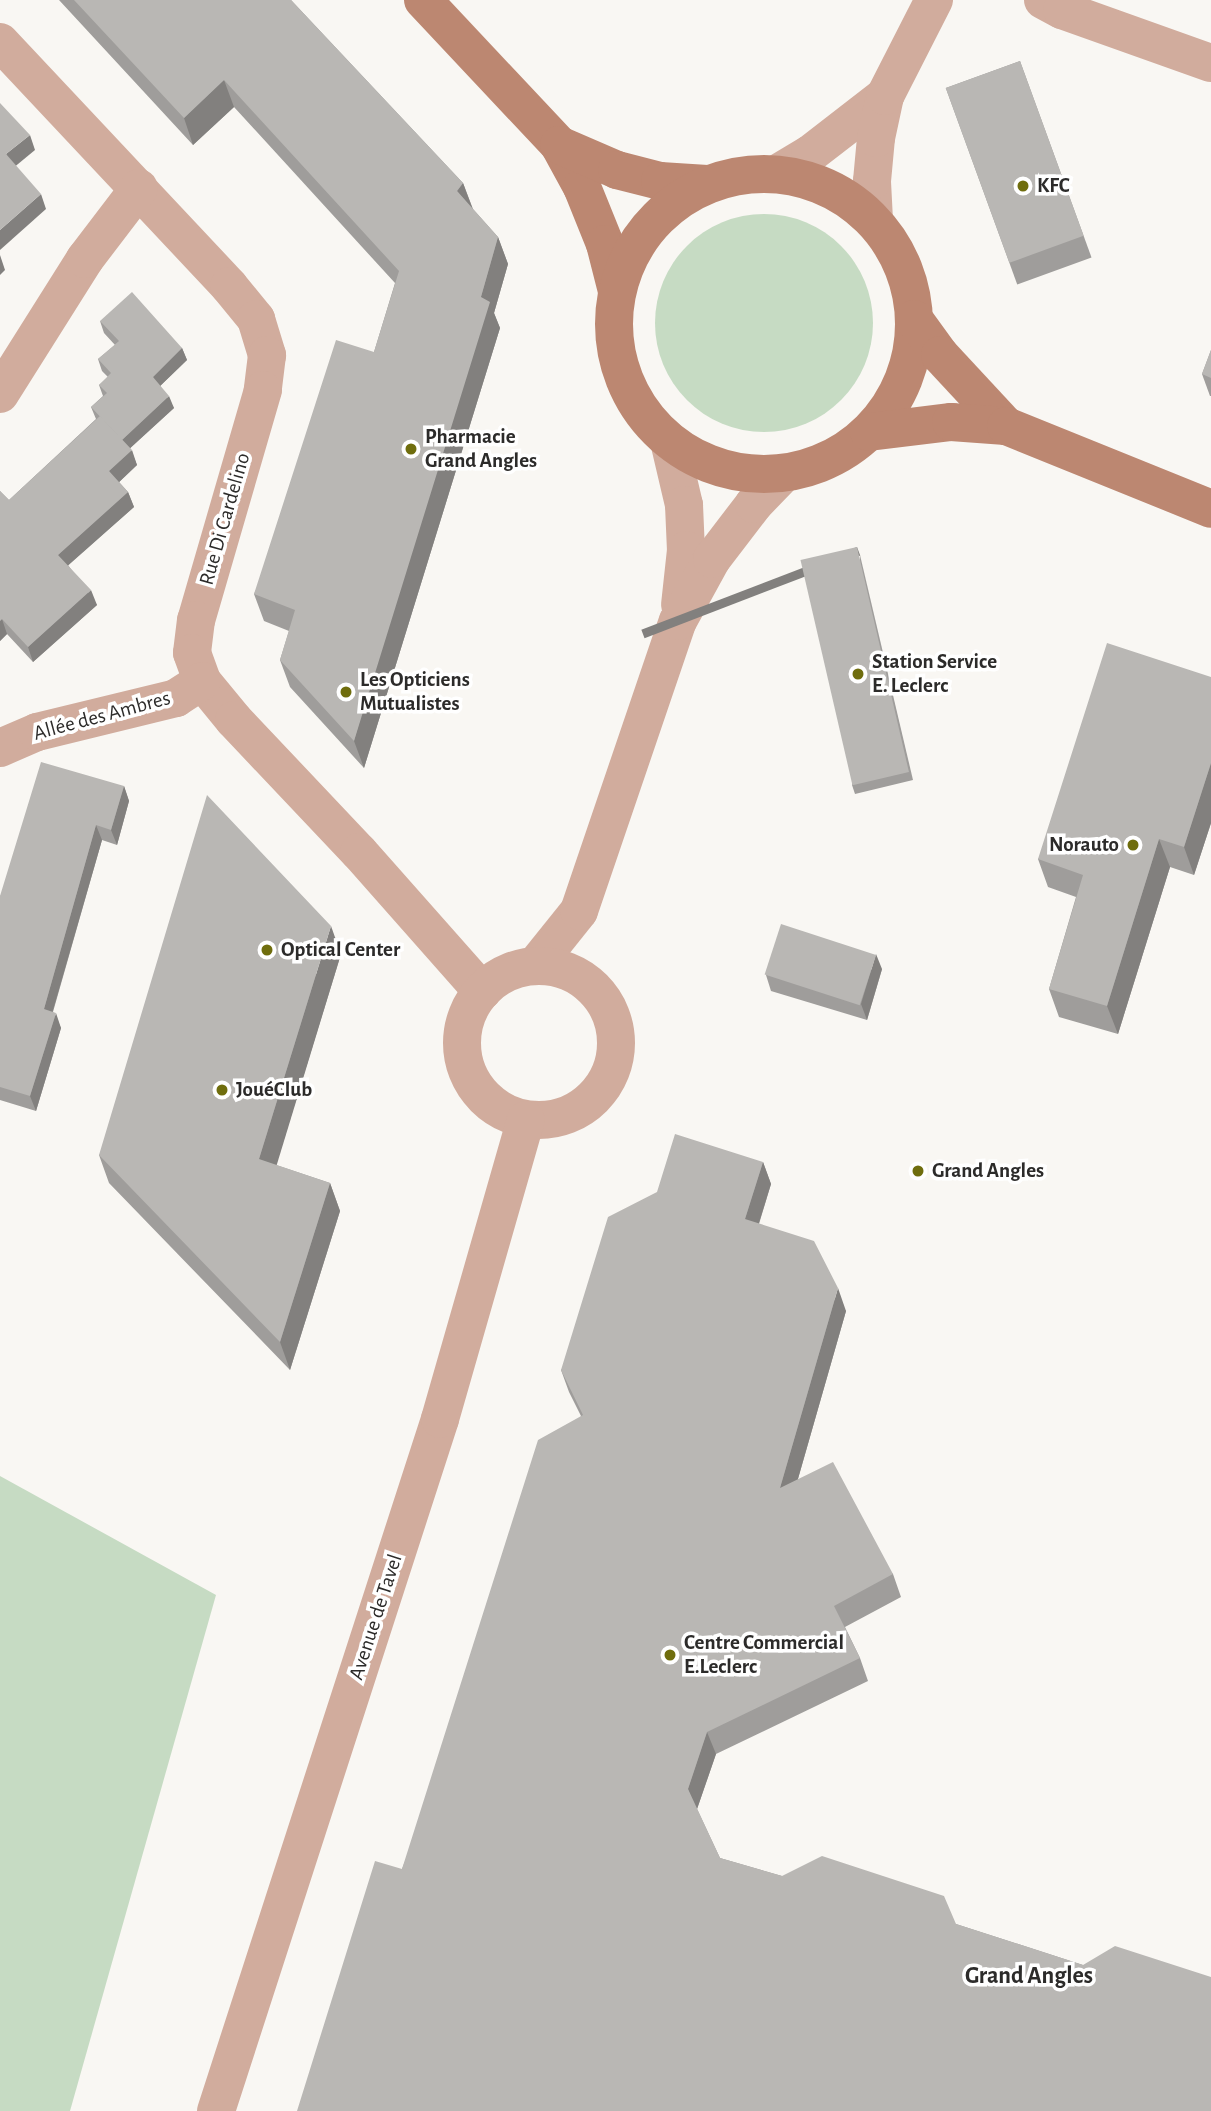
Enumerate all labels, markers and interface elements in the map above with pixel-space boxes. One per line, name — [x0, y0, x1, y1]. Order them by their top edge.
place label: KFC — [1037, 173, 1070, 199]
marker: KFC — [1015, 178, 1031, 194]
place label: Pharmacie Grand Angles — [425, 424, 537, 474]
marker: Pharmacie Grand Angles — [403, 441, 419, 457]
street label: Rue Di Cardelino — [194, 450, 256, 588]
place label: Station Service E. Leclerc — [872, 649, 997, 699]
marker: Station Service E. Leclerc — [850, 666, 866, 682]
place label: Les Opticiens Mutualistes — [360, 667, 470, 717]
marker: Les Opticiens Mutualistes — [338, 684, 354, 700]
street label: Allée des Ambres — [31, 686, 173, 746]
place label: Norauto — [1049, 832, 1119, 858]
marker: Norauto — [1125, 837, 1141, 853]
place label: Optical Center — [281, 937, 400, 963]
marker: Optical Center — [259, 942, 275, 958]
place label: JouéClub — [236, 1077, 312, 1103]
marker: JouéClub — [214, 1082, 230, 1098]
place label: Grand Angles — [932, 1158, 1044, 1184]
marker: Grand Angles — [910, 1163, 926, 1179]
street label: Avenue de Tavel — [344, 1551, 408, 1683]
place label: Centre Commercial E.Leclerc — [684, 1630, 844, 1680]
marker: Centre Commercial E.Leclerc — [662, 1647, 678, 1663]
district label: Grand Angles — [965, 1963, 1093, 1991]

